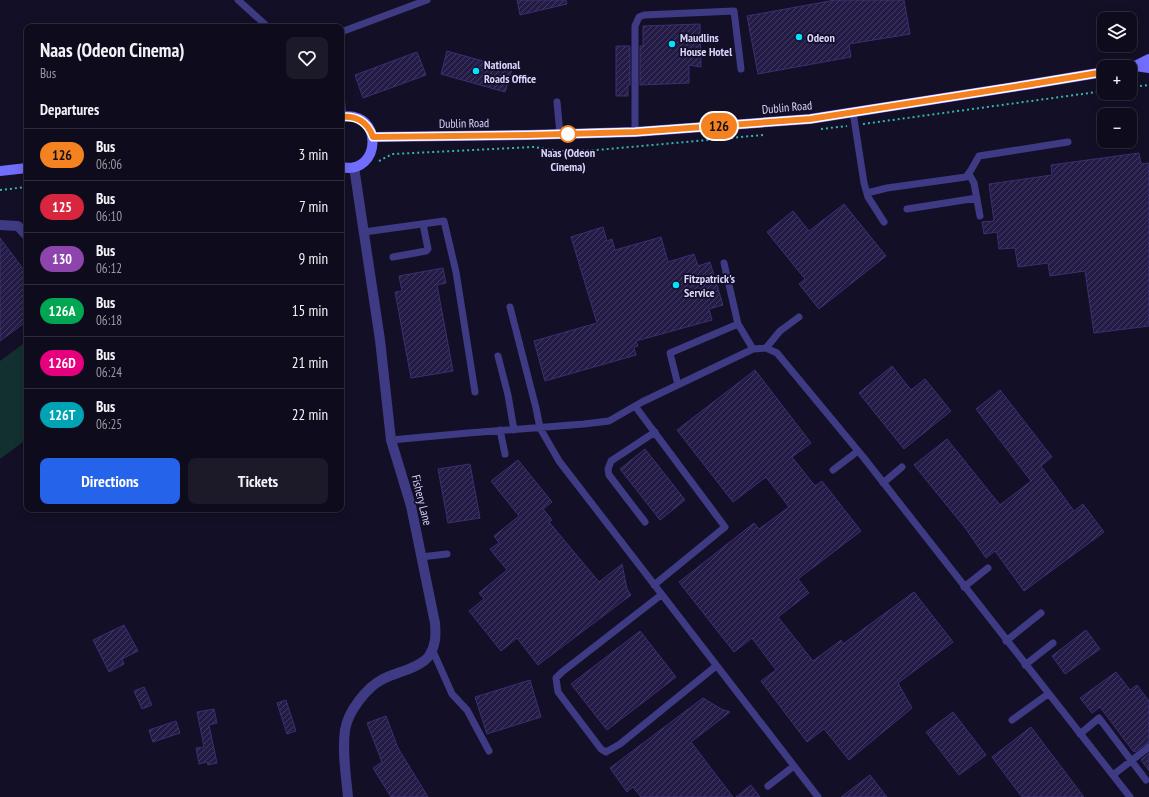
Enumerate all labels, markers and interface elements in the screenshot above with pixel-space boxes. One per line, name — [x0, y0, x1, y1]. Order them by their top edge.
map controls — [1097, 12, 1137, 148]
button: layers — [1097, 12, 1137, 52]
place label: Maudlins House Hotel — [680, 30, 732, 59]
place label: Odeon — [807, 30, 835, 45]
marker: Odeon — [794, 32, 804, 42]
button: heart — [286, 37, 328, 79]
text: Naas (Odeon Cinema) — [40, 38, 185, 62]
marker: Maudlins House Hotel — [667, 39, 677, 49]
place label: National Roads Office — [484, 57, 536, 86]
button: + — [1097, 60, 1137, 100]
text: Bus — [40, 65, 56, 82]
marker: National Roads Office — [471, 66, 481, 76]
street label: Dublin Road — [761, 97, 813, 117]
text: Departures — [40, 100, 99, 119]
button: − — [1097, 108, 1137, 148]
line badge: 126 — [696, 113, 742, 139]
street label: Dublin Road — [439, 115, 489, 131]
text: 126 — [709, 117, 729, 135]
marker: Naas (Odeon Cinema) — [559, 125, 577, 143]
text: Bus — [96, 137, 115, 156]
text: 3 min — [298, 145, 328, 164]
place label: Naas (Odeon Cinema) — [541, 145, 595, 174]
text: 126 — [52, 146, 72, 164]
text: 06:06 — [96, 156, 122, 173]
text: Bus — [96, 189, 115, 208]
text: 7 min — [299, 197, 328, 216]
text: 125 — [52, 198, 72, 216]
text: 06:10 — [96, 208, 122, 225]
text: Bus — [96, 241, 115, 260]
text: 9 min — [298, 249, 328, 268]
text: 130 — [52, 250, 72, 268]
text: 06:12 — [96, 260, 122, 277]
place label: Fitzpatrick's Service — [684, 271, 735, 300]
marker: Fitzpatrick's Service — [671, 280, 681, 290]
text: Bus — [96, 293, 115, 312]
text: 15 min — [292, 301, 328, 320]
text: 126A — [48, 302, 76, 320]
text: 06:18 — [96, 312, 122, 329]
text: Bus — [96, 345, 115, 364]
text: 21 min — [292, 353, 328, 372]
text: 126D — [48, 354, 76, 372]
text: 06:24 — [96, 364, 122, 381]
text: Bus — [96, 397, 115, 416]
text: 22 min — [292, 405, 328, 424]
text: 126T — [49, 406, 75, 424]
text: 06:25 — [96, 416, 122, 433]
button: Directions — [40, 458, 180, 504]
button: Tickets — [188, 458, 328, 504]
street label: Fishery Lane — [408, 473, 436, 527]

